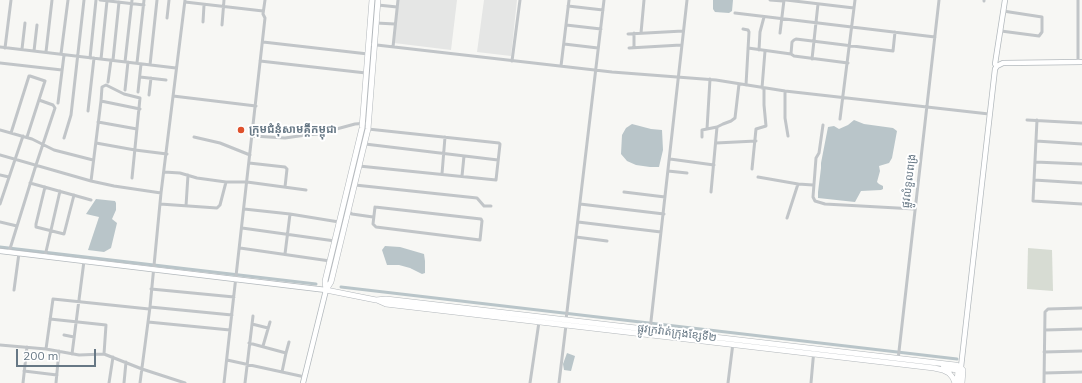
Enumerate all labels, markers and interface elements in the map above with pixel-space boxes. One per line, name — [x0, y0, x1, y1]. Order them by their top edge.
place label: ក្រុមជំនុំសាមគ្គីកម្ពុជា — [249, 123, 337, 137]
marker: ក្រុមជំនុំសាមគ្គីកម្ពុជា — [236, 125, 246, 135]
street label: ផ្លូវលំទួលពង្រ — [899, 153, 919, 209]
street label: ផ្លូវក្រវ៉ាត់ក្រុងខ្សែទី២ — [637, 322, 717, 344]
scale bar — [18, 341, 98, 367]
text: 200 m — [23, 348, 58, 363]

